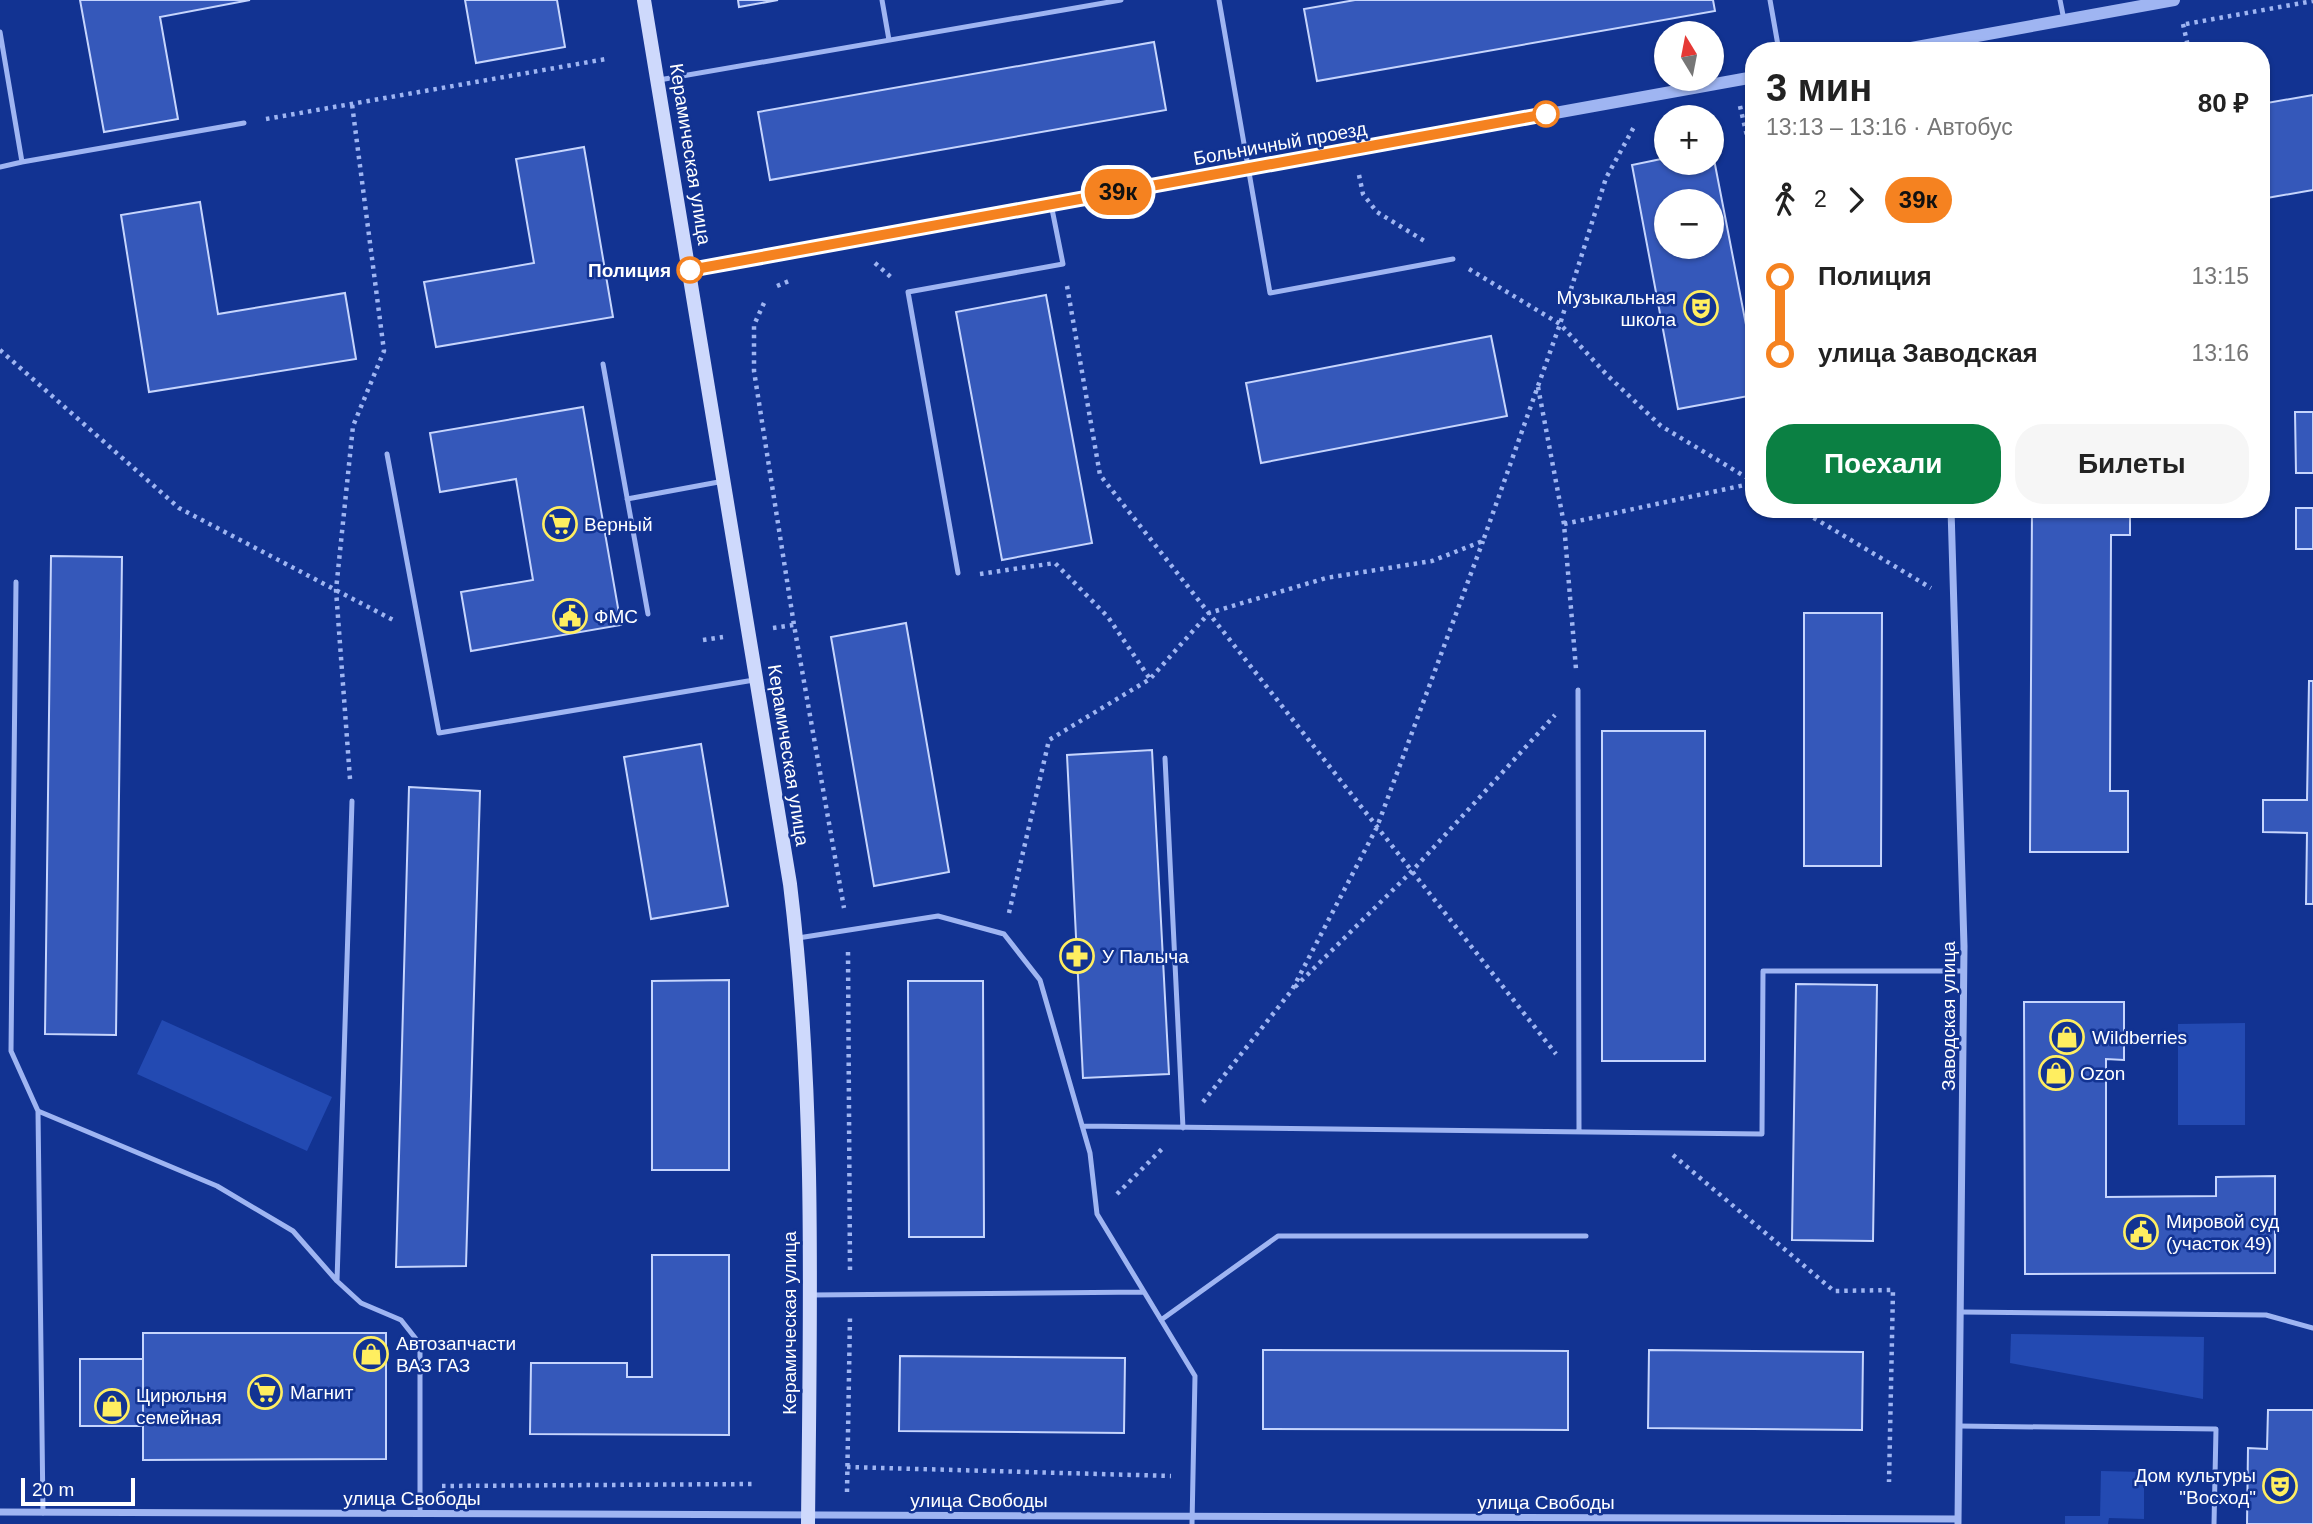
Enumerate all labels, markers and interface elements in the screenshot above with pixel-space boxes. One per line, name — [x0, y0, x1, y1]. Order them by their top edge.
north arrow — [1654, 21, 1724, 91]
map controls — [1654, 21, 1724, 259]
street label: Керамическая улица — [666, 62, 715, 247]
text: 3 мин — [1766, 67, 1872, 109]
text: 80 ₽ — [2198, 88, 2249, 118]
unlabelled marker — [1533, 101, 1559, 127]
button: + — [1654, 105, 1724, 175]
text: 13:13 – 13:16 · Автобус — [1766, 114, 2013, 140]
street label: Больничный проезд — [1192, 118, 1368, 169]
line badge: 39к — [1078, 169, 1158, 215]
text: 39к — [1099, 178, 1137, 205]
icon: walk — [1766, 181, 1804, 219]
icon: forward — [1837, 181, 1875, 219]
text: 2 — [1814, 186, 1827, 212]
text: 39к — [1899, 186, 1938, 213]
button: − — [1654, 189, 1724, 259]
marker: Полиция — [677, 257, 703, 283]
place label: Полиция — [588, 260, 671, 281]
text: Полиция — [1818, 261, 1932, 291]
text: 13:15 — [2191, 263, 2249, 289]
place label: Музыкальная школа — [1556, 287, 1676, 330]
theatre icon: Музыкальная школа — [1682, 289, 1720, 327]
text: улица Заводская — [1818, 338, 2038, 368]
text: 13:16 — [2191, 340, 2249, 366]
button: Поехали — [1766, 424, 2001, 504]
button: Билеты — [2015, 424, 2249, 504]
supermarket icon: Верный — [541, 505, 579, 543]
place label: Верный — [584, 514, 653, 535]
public building icon: ФМС — [551, 597, 589, 635]
place label: ФМС — [594, 606, 638, 627]
street label: Керамическая улица — [764, 663, 813, 848]
pharmacy icon: У Палыча — [1058, 937, 1096, 975]
street label: Заводская улица — [1938, 941, 1959, 1091]
place label: У Палыча — [1102, 946, 1189, 967]
shop icon: Wildberries — [2048, 1018, 2086, 1056]
place label: Wildberries — [2092, 1027, 2187, 1048]
shop icon: Ozon — [2037, 1054, 2075, 1092]
place label: Ozon — [2080, 1063, 2125, 1084]
place label: Мировой суд (участок 49) — [2166, 1211, 2279, 1254]
public building icon: Мировой суд (участок 49) — [2122, 1213, 2160, 1251]
street label: Керамическая улица — [779, 1231, 800, 1415]
place label: Автозапчасти ВАЗ ГАЗ — [396, 1333, 516, 1376]
shop icon: Автозапчасти ВАЗ ГАЗ — [352, 1335, 390, 1373]
supermarket icon: Магнит — [246, 1373, 284, 1411]
place label: Магнит — [290, 1382, 354, 1403]
place label: Цирюльня семейная — [136, 1385, 227, 1428]
shop icon: Цирюльня семейная — [93, 1387, 131, 1425]
place label: Дом культуры "Восход" — [2134, 1465, 2256, 1508]
theatre icon: Дом культуры "Восход" — [2261, 1467, 2299, 1505]
scale bar — [21, 1475, 135, 1507]
text: 20 m — [32, 1479, 74, 1500]
street label: улица Свободы — [343, 1488, 481, 1509]
street label: улица Свободы — [910, 1490, 1048, 1511]
street label: улица Свободы — [1477, 1492, 1615, 1513]

